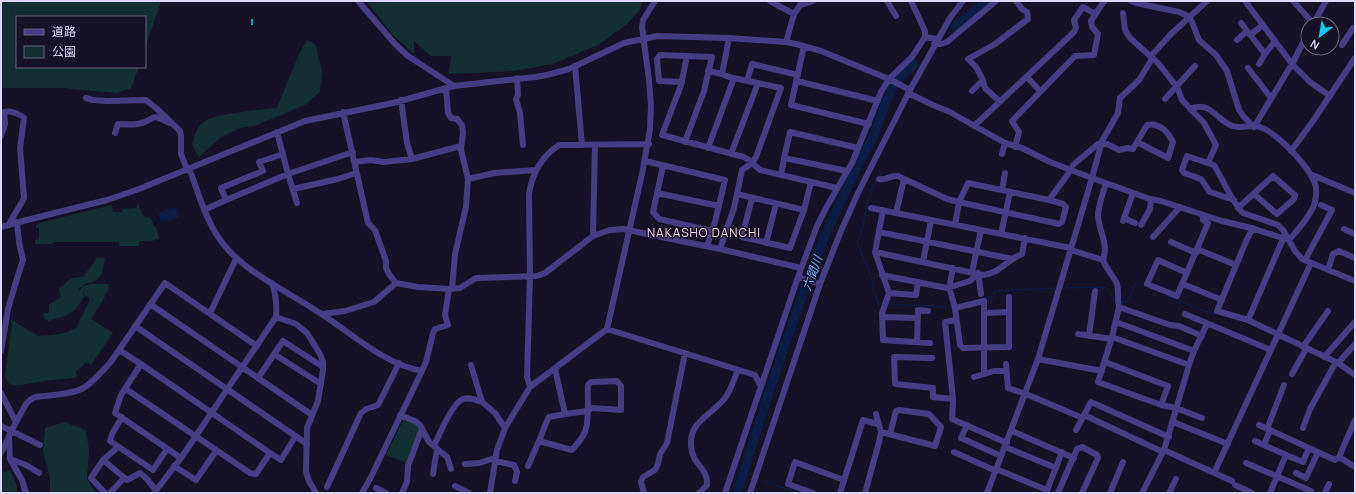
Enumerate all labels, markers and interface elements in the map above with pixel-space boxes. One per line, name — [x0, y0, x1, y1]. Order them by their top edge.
legend — [16, 16, 146, 68]
north arrow — [1300, 16, 1340, 56]
text: 道路 — [52, 23, 76, 40]
text: N — [1307, 36, 1322, 53]
text: 公園 — [52, 43, 76, 60]
district label: NAKASHO DANCHI — [647, 224, 761, 241]
water label: 六間川 — [798, 251, 827, 293]

